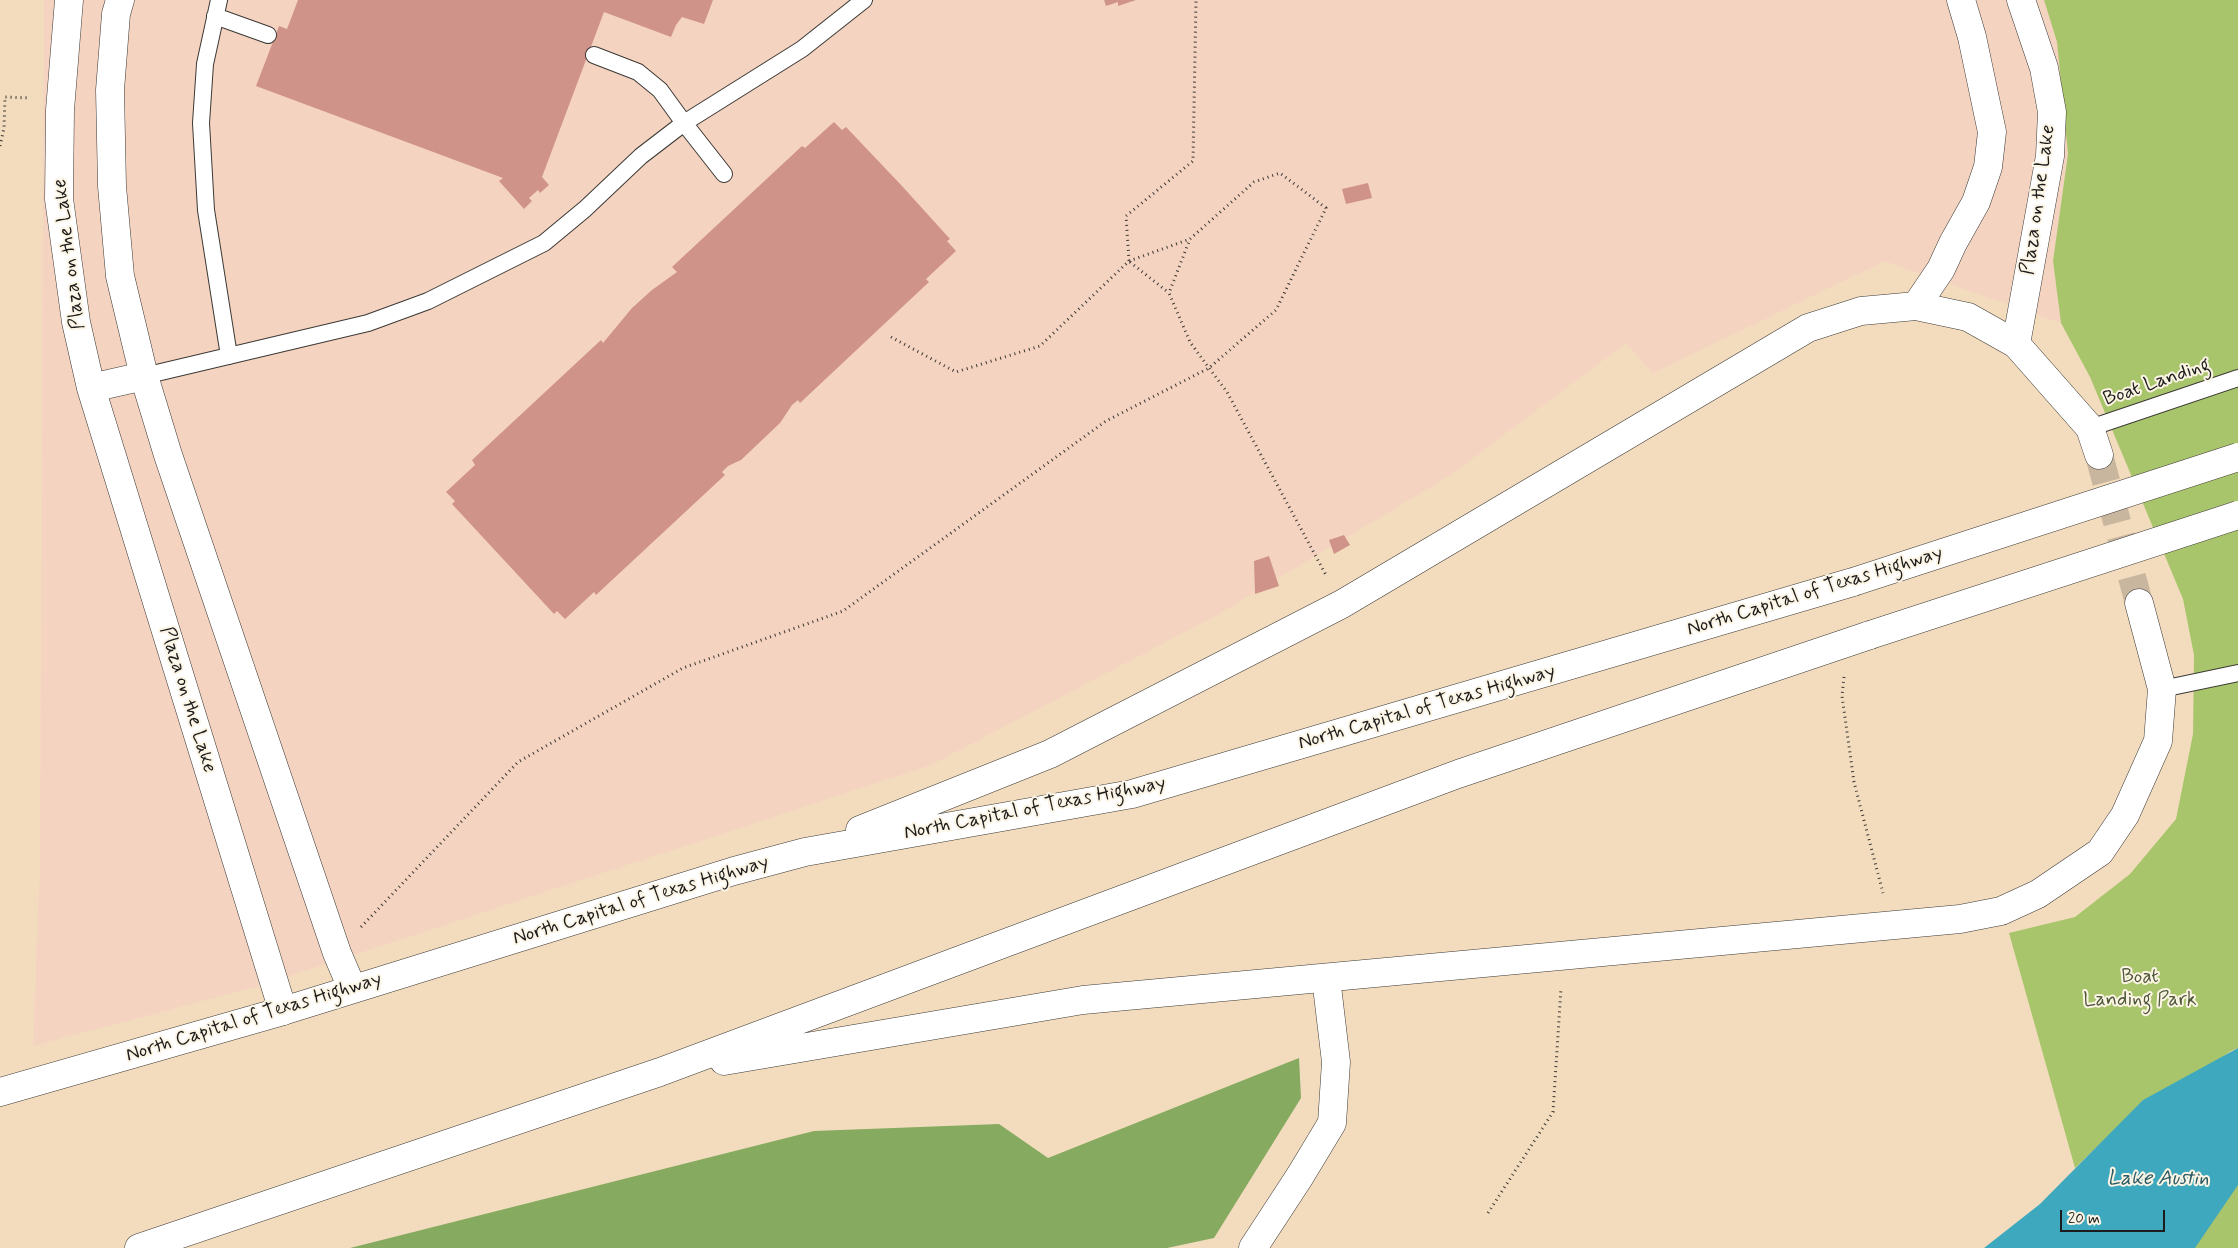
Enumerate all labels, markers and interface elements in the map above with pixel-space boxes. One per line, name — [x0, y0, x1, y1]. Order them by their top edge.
street label: Plaza on the Lake — [2017, 123, 2061, 277]
street label: Plaza on the Lake — [49, 177, 91, 331]
street label: Boat Landing — [2100, 354, 2214, 412]
street label: North Capital of Texas Highway — [1684, 542, 1946, 642]
street label: Plaza on the Lake — [153, 624, 221, 776]
street label: North Capital of Texas Highway — [1296, 660, 1558, 756]
street label: North Capital of Texas Highway — [902, 772, 1168, 846]
street label: North Capital of Texas Highway — [510, 851, 772, 951]
park label: Boat Landing Park — [2083, 966, 2197, 1013]
street label: North Capital of Texas Highway — [123, 968, 385, 1068]
water label: Lake Austin — [2107, 1167, 2209, 1193]
scale bar — [2063, 1200, 2168, 1232]
text: 20 m — [2068, 1209, 2100, 1229]

